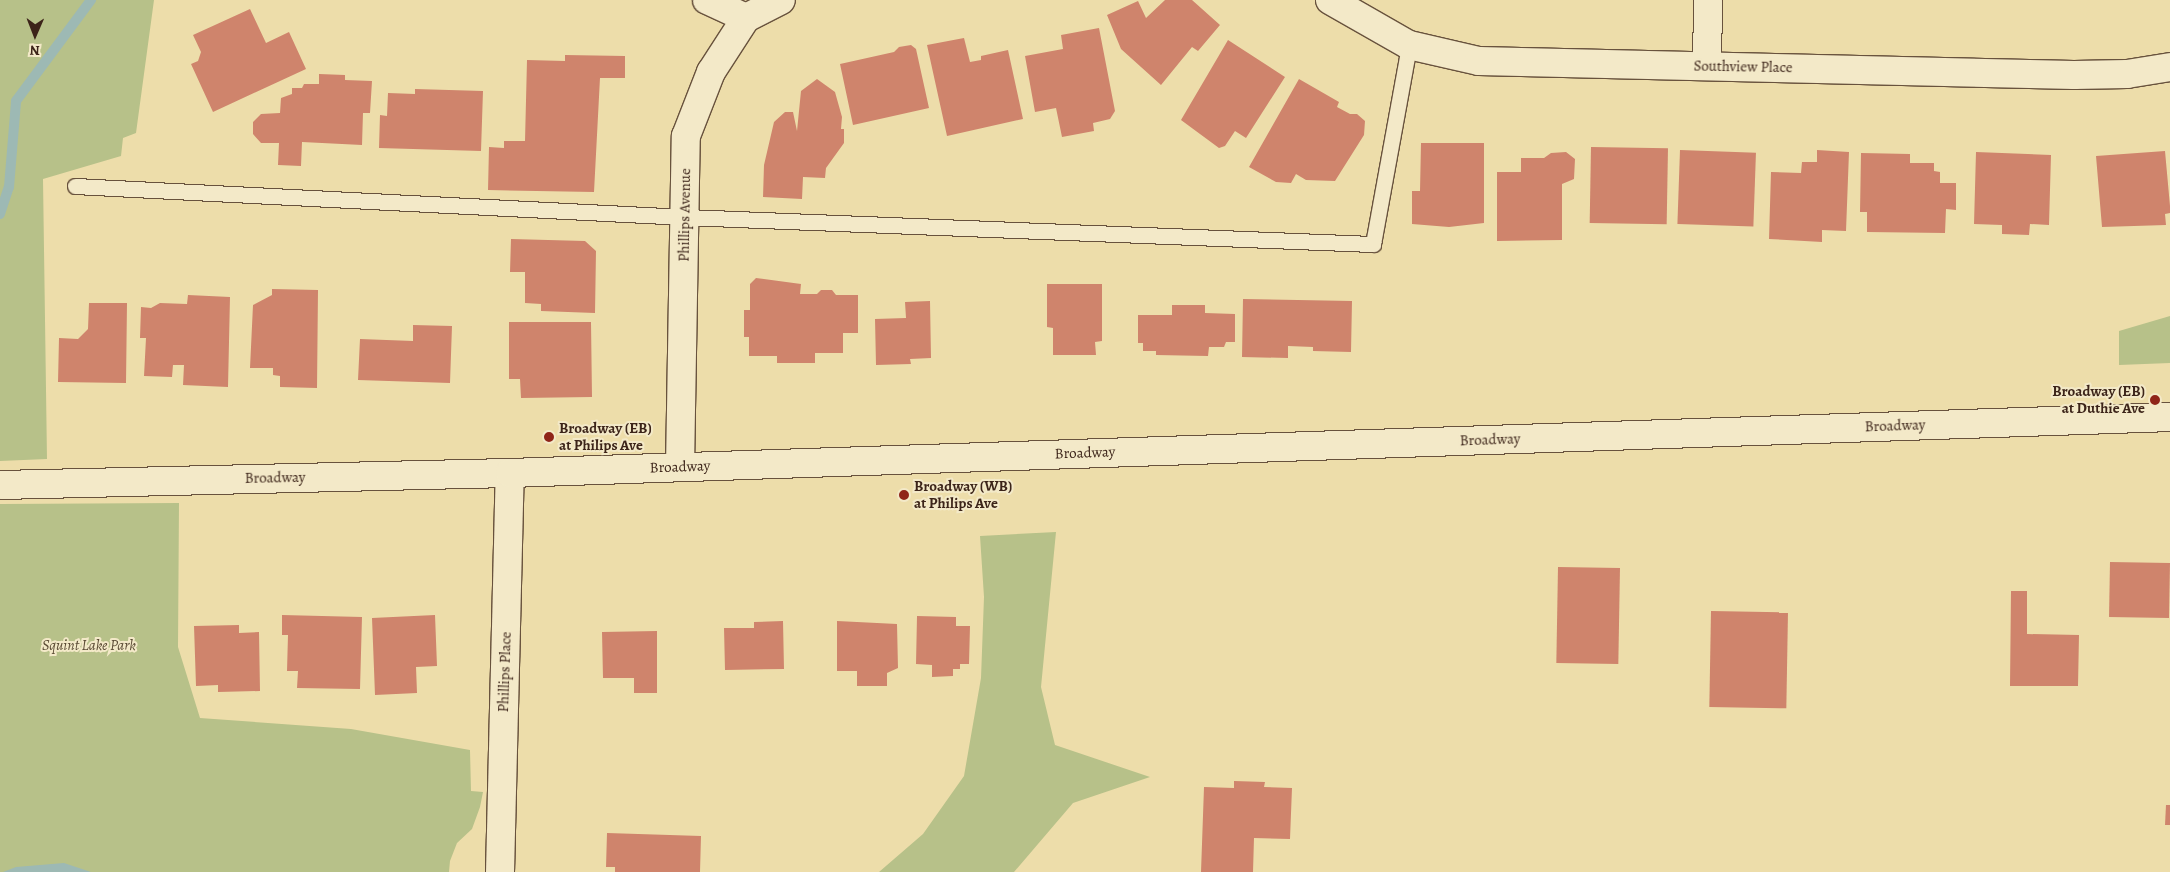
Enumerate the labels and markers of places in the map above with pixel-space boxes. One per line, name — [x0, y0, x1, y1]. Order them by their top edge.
place label: Broadway (EB) at Duthie Ave — [2052, 382, 2145, 417]
marker: Broadway (EB) at Duthie Ave — [2149, 394, 2161, 406]
place label: Broadway (EB) at Philips Ave — [559, 419, 652, 454]
marker: Broadway (EB) at Philips Ave — [543, 431, 555, 443]
place label: Broadway (WB) at Philips Ave — [914, 477, 1012, 512]
marker: Broadway (WB) at Philips Ave — [898, 489, 910, 501]

